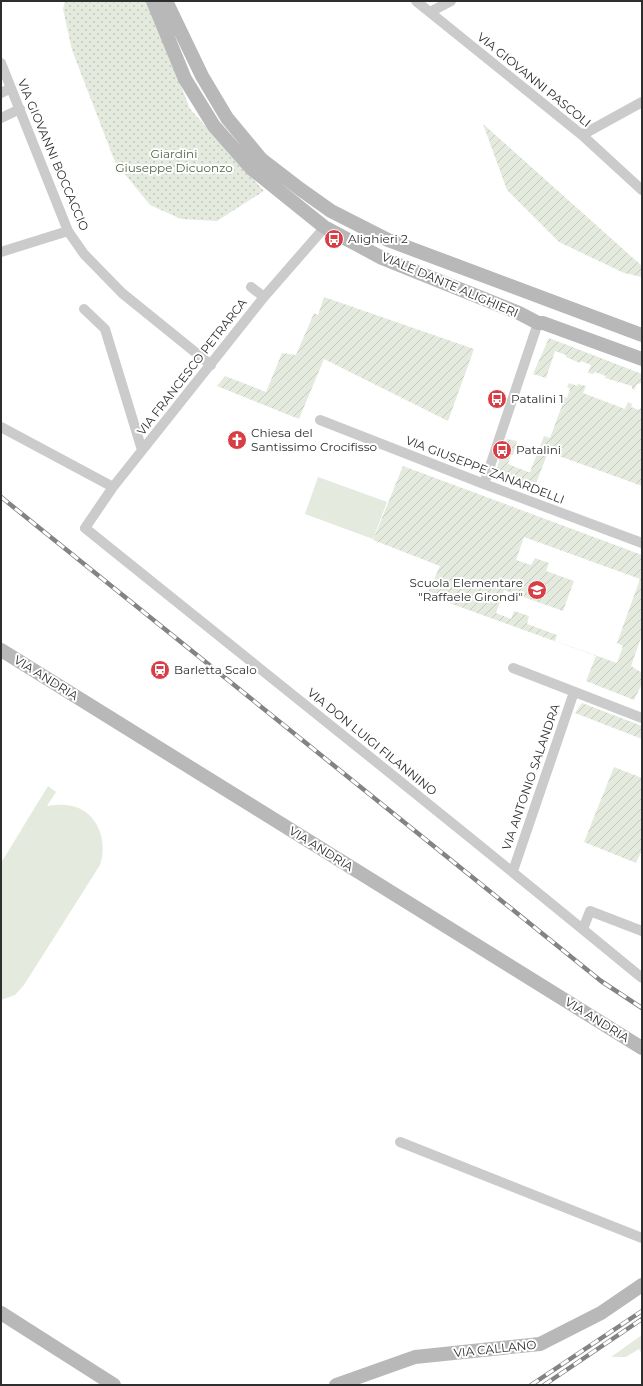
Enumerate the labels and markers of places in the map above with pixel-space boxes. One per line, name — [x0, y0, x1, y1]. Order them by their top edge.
bus stop icon: Alighieri 2 — [323, 228, 345, 250]
place label: Alighieri 2 — [348, 231, 408, 246]
bus stop icon: Patalini 1 — [486, 388, 508, 410]
place label: Patalini 1 — [511, 391, 564, 406]
place label: Chiesa del Santissimo Crocifisso — [251, 425, 377, 454]
church icon: Chiesa del Santissimo Crocifisso — [226, 429, 248, 451]
bus stop icon: Patalini — [491, 439, 513, 461]
place label: Patalini — [516, 442, 561, 457]
place label: Scuola Elementare "Raffaele Girondi" — [410, 575, 523, 604]
school or university icon: Scuola Elementare "Raffaele Girondi" — [526, 579, 548, 601]
station icon: Barletta Scalo — [149, 659, 171, 681]
place label: Barletta Scalo — [174, 662, 257, 677]

